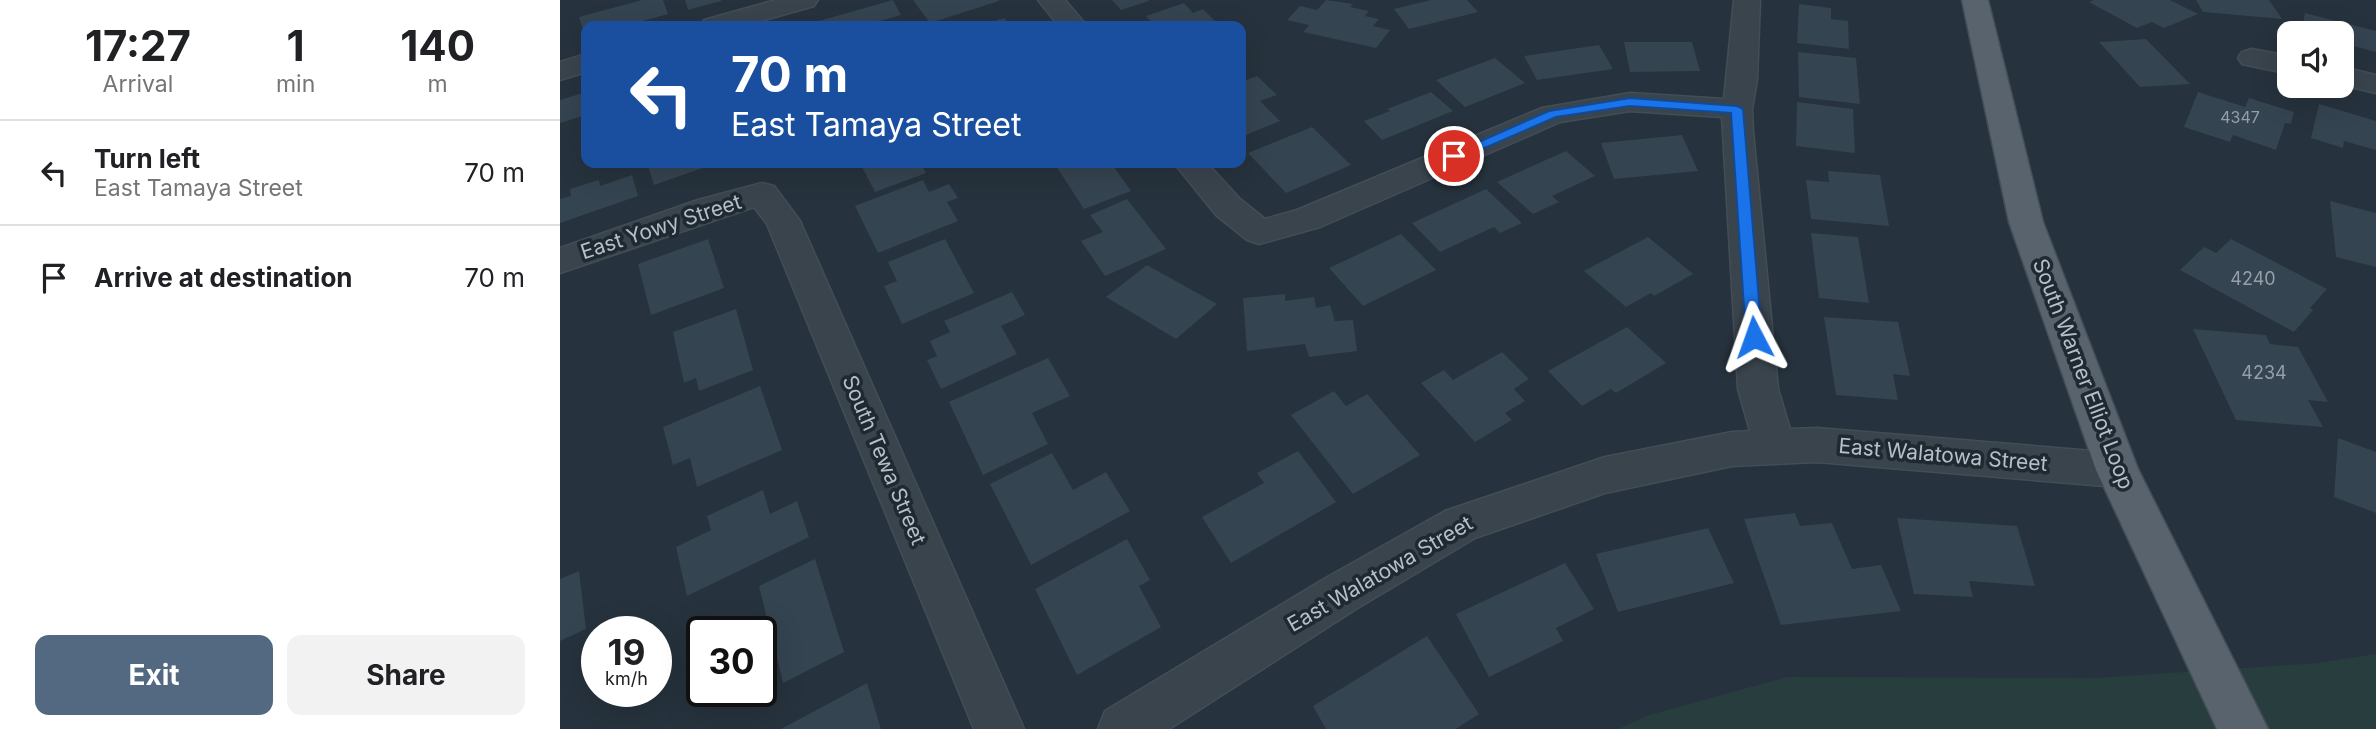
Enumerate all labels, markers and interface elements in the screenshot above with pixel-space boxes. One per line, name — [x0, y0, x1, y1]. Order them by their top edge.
text: 17:27 — [85, 20, 191, 71]
text: 1 — [287, 20, 305, 71]
text: 140 — [400, 20, 475, 71]
map controls — [2277, 21, 2354, 98]
button: sound — [2277, 21, 2354, 98]
text: 70 m — [731, 45, 848, 104]
icon: left — [616, 49, 707, 140]
text: Arrival — [103, 70, 173, 98]
text: min — [276, 70, 315, 98]
text: m — [428, 70, 448, 98]
text: East Tamaya Street — [731, 105, 1021, 144]
house number: 4347 — [2220, 107, 2260, 127]
pin — [1424, 126, 1484, 186]
icon: arrive — [1435, 137, 1473, 175]
text: Turn left — [94, 143, 200, 174]
icon: left — [35, 154, 73, 192]
text: 70 m — [464, 157, 525, 188]
text: East Tamaya Street — [94, 174, 303, 202]
street label: East Yowy Street — [577, 189, 744, 264]
street label: South Warner Elliot Loop — [2028, 255, 2139, 493]
icon: arrive — [35, 259, 73, 297]
text: Arrive at destination — [94, 262, 353, 293]
text: 70 m — [464, 262, 525, 293]
house number: 4240 — [2230, 268, 2276, 289]
position arrow — [1717, 300, 1791, 374]
house number: 4234 — [2241, 362, 2287, 383]
street label: South Tewa Street — [837, 371, 931, 548]
street label: East Walatowa Street — [1838, 433, 2049, 476]
street label: East Walatowa Street — [1283, 510, 1477, 637]
speed limit sign: 30 — [686, 616, 777, 707]
text: 19 — [608, 631, 645, 673]
button: Exit — [35, 635, 273, 715]
button: Share — [287, 635, 525, 715]
text: km/h — [605, 668, 648, 689]

